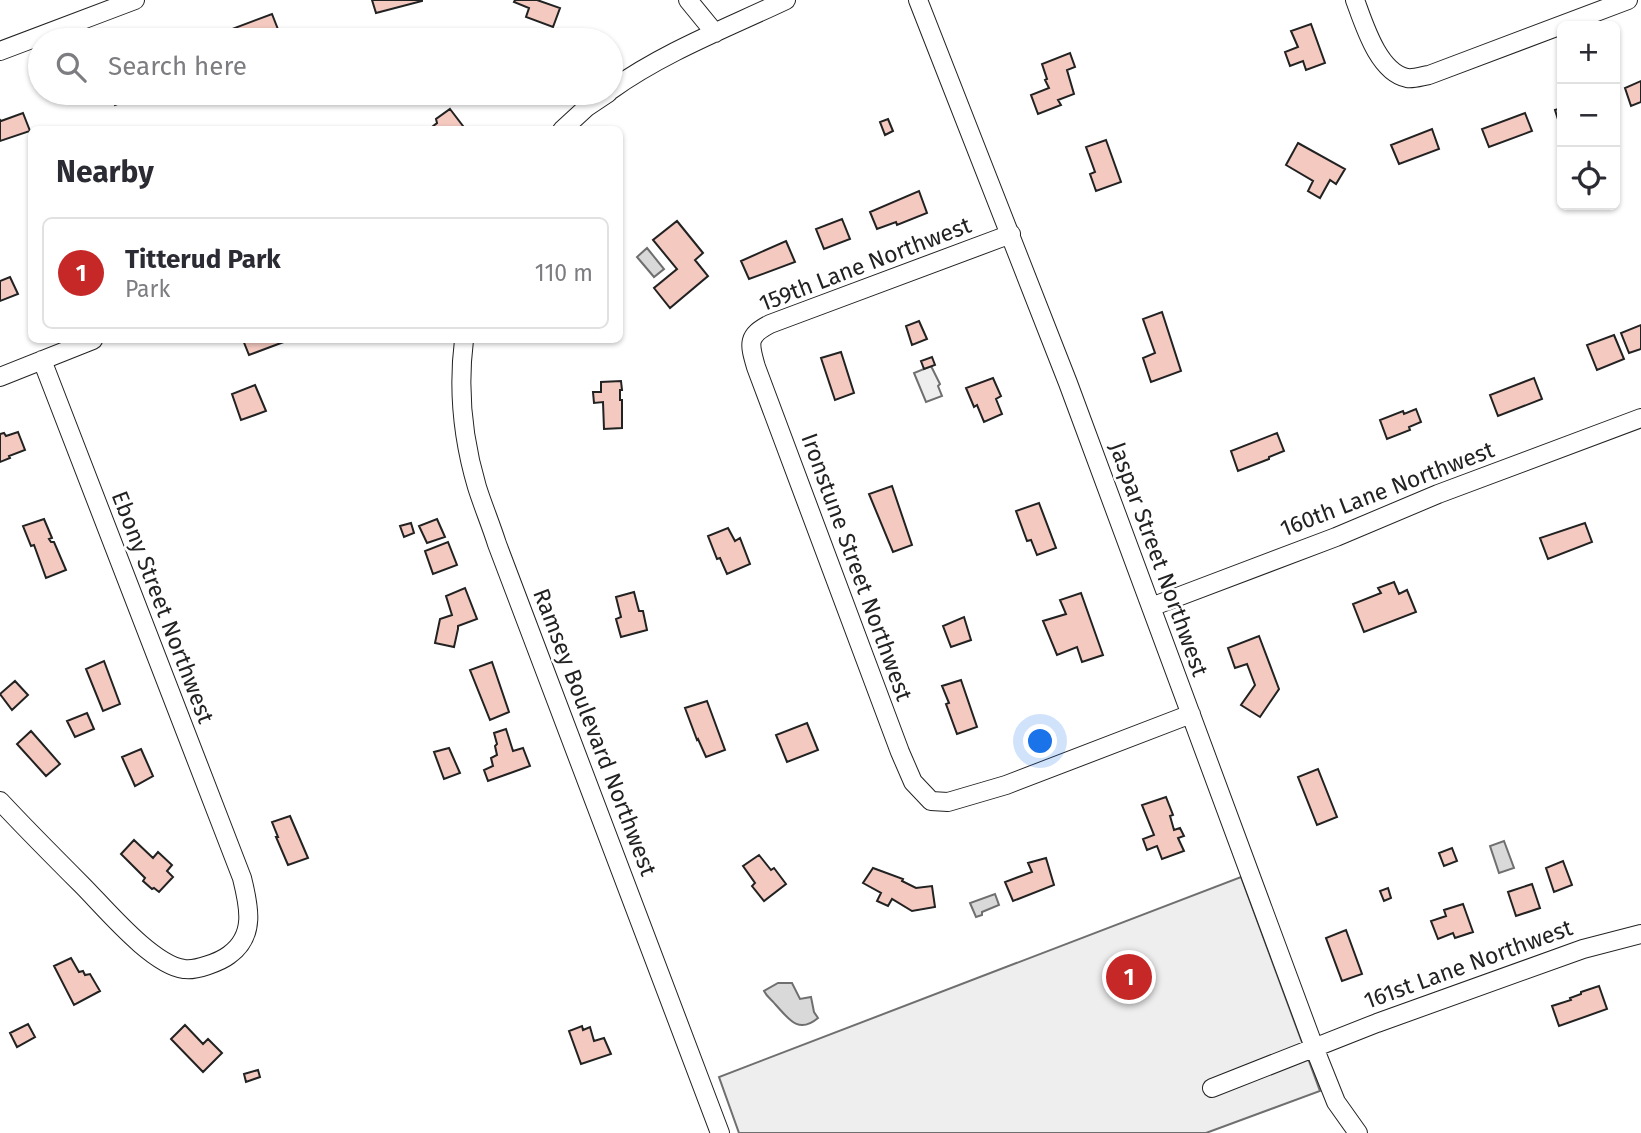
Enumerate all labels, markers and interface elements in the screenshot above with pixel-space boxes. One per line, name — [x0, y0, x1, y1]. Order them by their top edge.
map controls — [1557, 21, 1620, 210]
button: + — [1557, 21, 1620, 84]
search box — [28, 28, 623, 105]
icon: search — [52, 48, 90, 86]
text: Search here — [108, 51, 247, 82]
button: − — [1557, 84, 1620, 147]
button: locate — [1557, 147, 1620, 210]
text: Nearby — [56, 154, 154, 190]
street label: 159th Lane Northwest — [755, 210, 976, 317]
text: Titterud Park — [125, 244, 281, 275]
text: 1 — [76, 259, 86, 287]
text: 110 m — [535, 259, 593, 287]
text: Park — [125, 275, 170, 303]
street label: Ironstune Street Northwest — [795, 429, 919, 705]
street label: 160th Lane Northwest — [1276, 435, 1498, 543]
street label: Jaspar Street Northwest — [1104, 438, 1215, 681]
street label: Ebony Street Northwest — [106, 487, 220, 728]
street label: Ramsey Boulevard Northwest — [527, 584, 663, 880]
your location — [1023, 724, 1057, 758]
street label: 161st Lane Northwest — [1360, 913, 1577, 1015]
pin: 1 — [1106, 951, 1152, 1003]

